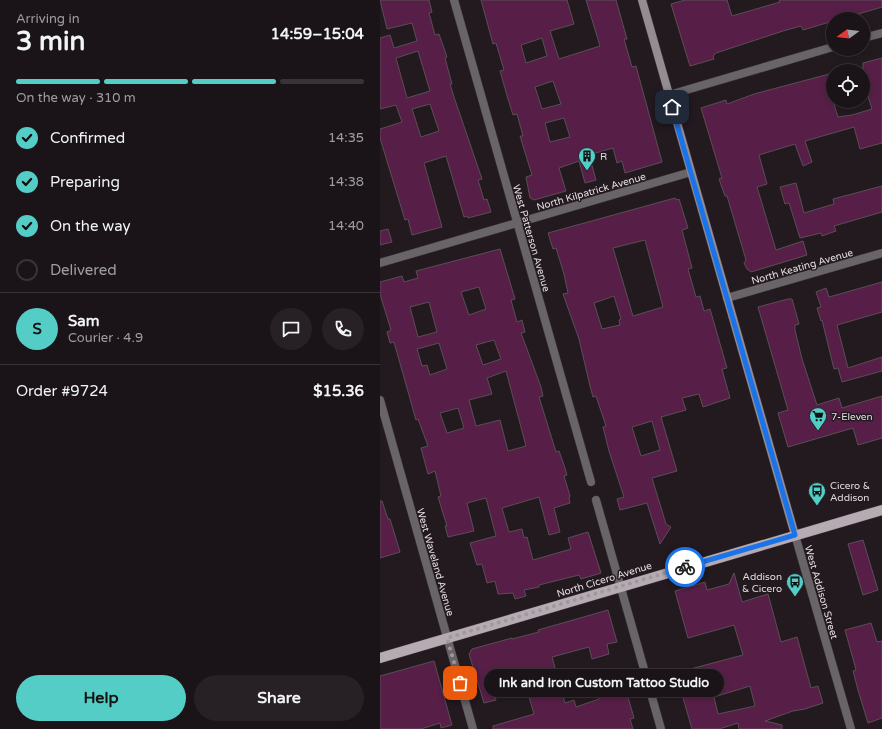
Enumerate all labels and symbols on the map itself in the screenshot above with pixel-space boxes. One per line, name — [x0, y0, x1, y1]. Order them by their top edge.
north arrow — [826, 12, 870, 56]
pin — [655, 90, 689, 124]
building icon: R — [577, 146, 597, 171]
place label: R — [600, 151, 607, 163]
street label: North Kilpatrick Avenue — [535, 171, 648, 213]
street label: West Patterson Avenue — [510, 183, 552, 294]
street label: North Keating Avenue — [750, 247, 855, 287]
supermarket icon: 7-Eleven — [808, 406, 828, 431]
place label: 7-Eleven — [831, 411, 873, 423]
place label: Cicero & Addison — [830, 480, 870, 504]
bus stop icon: Cicero & Addison — [807, 481, 827, 506]
street label: West Waveland Avenue — [414, 507, 456, 618]
street label: West Addison Street — [802, 544, 840, 641]
courier — [665, 547, 705, 587]
street label: North Cicero Avenue — [555, 560, 654, 600]
place label: Addison & Cicero — [742, 571, 782, 595]
bus stop icon: Addison & Cicero — [785, 572, 805, 597]
pin — [443, 666, 477, 700]
callout: Ink and Iron Custom Tattoo Studio — [484, 669, 724, 697]

